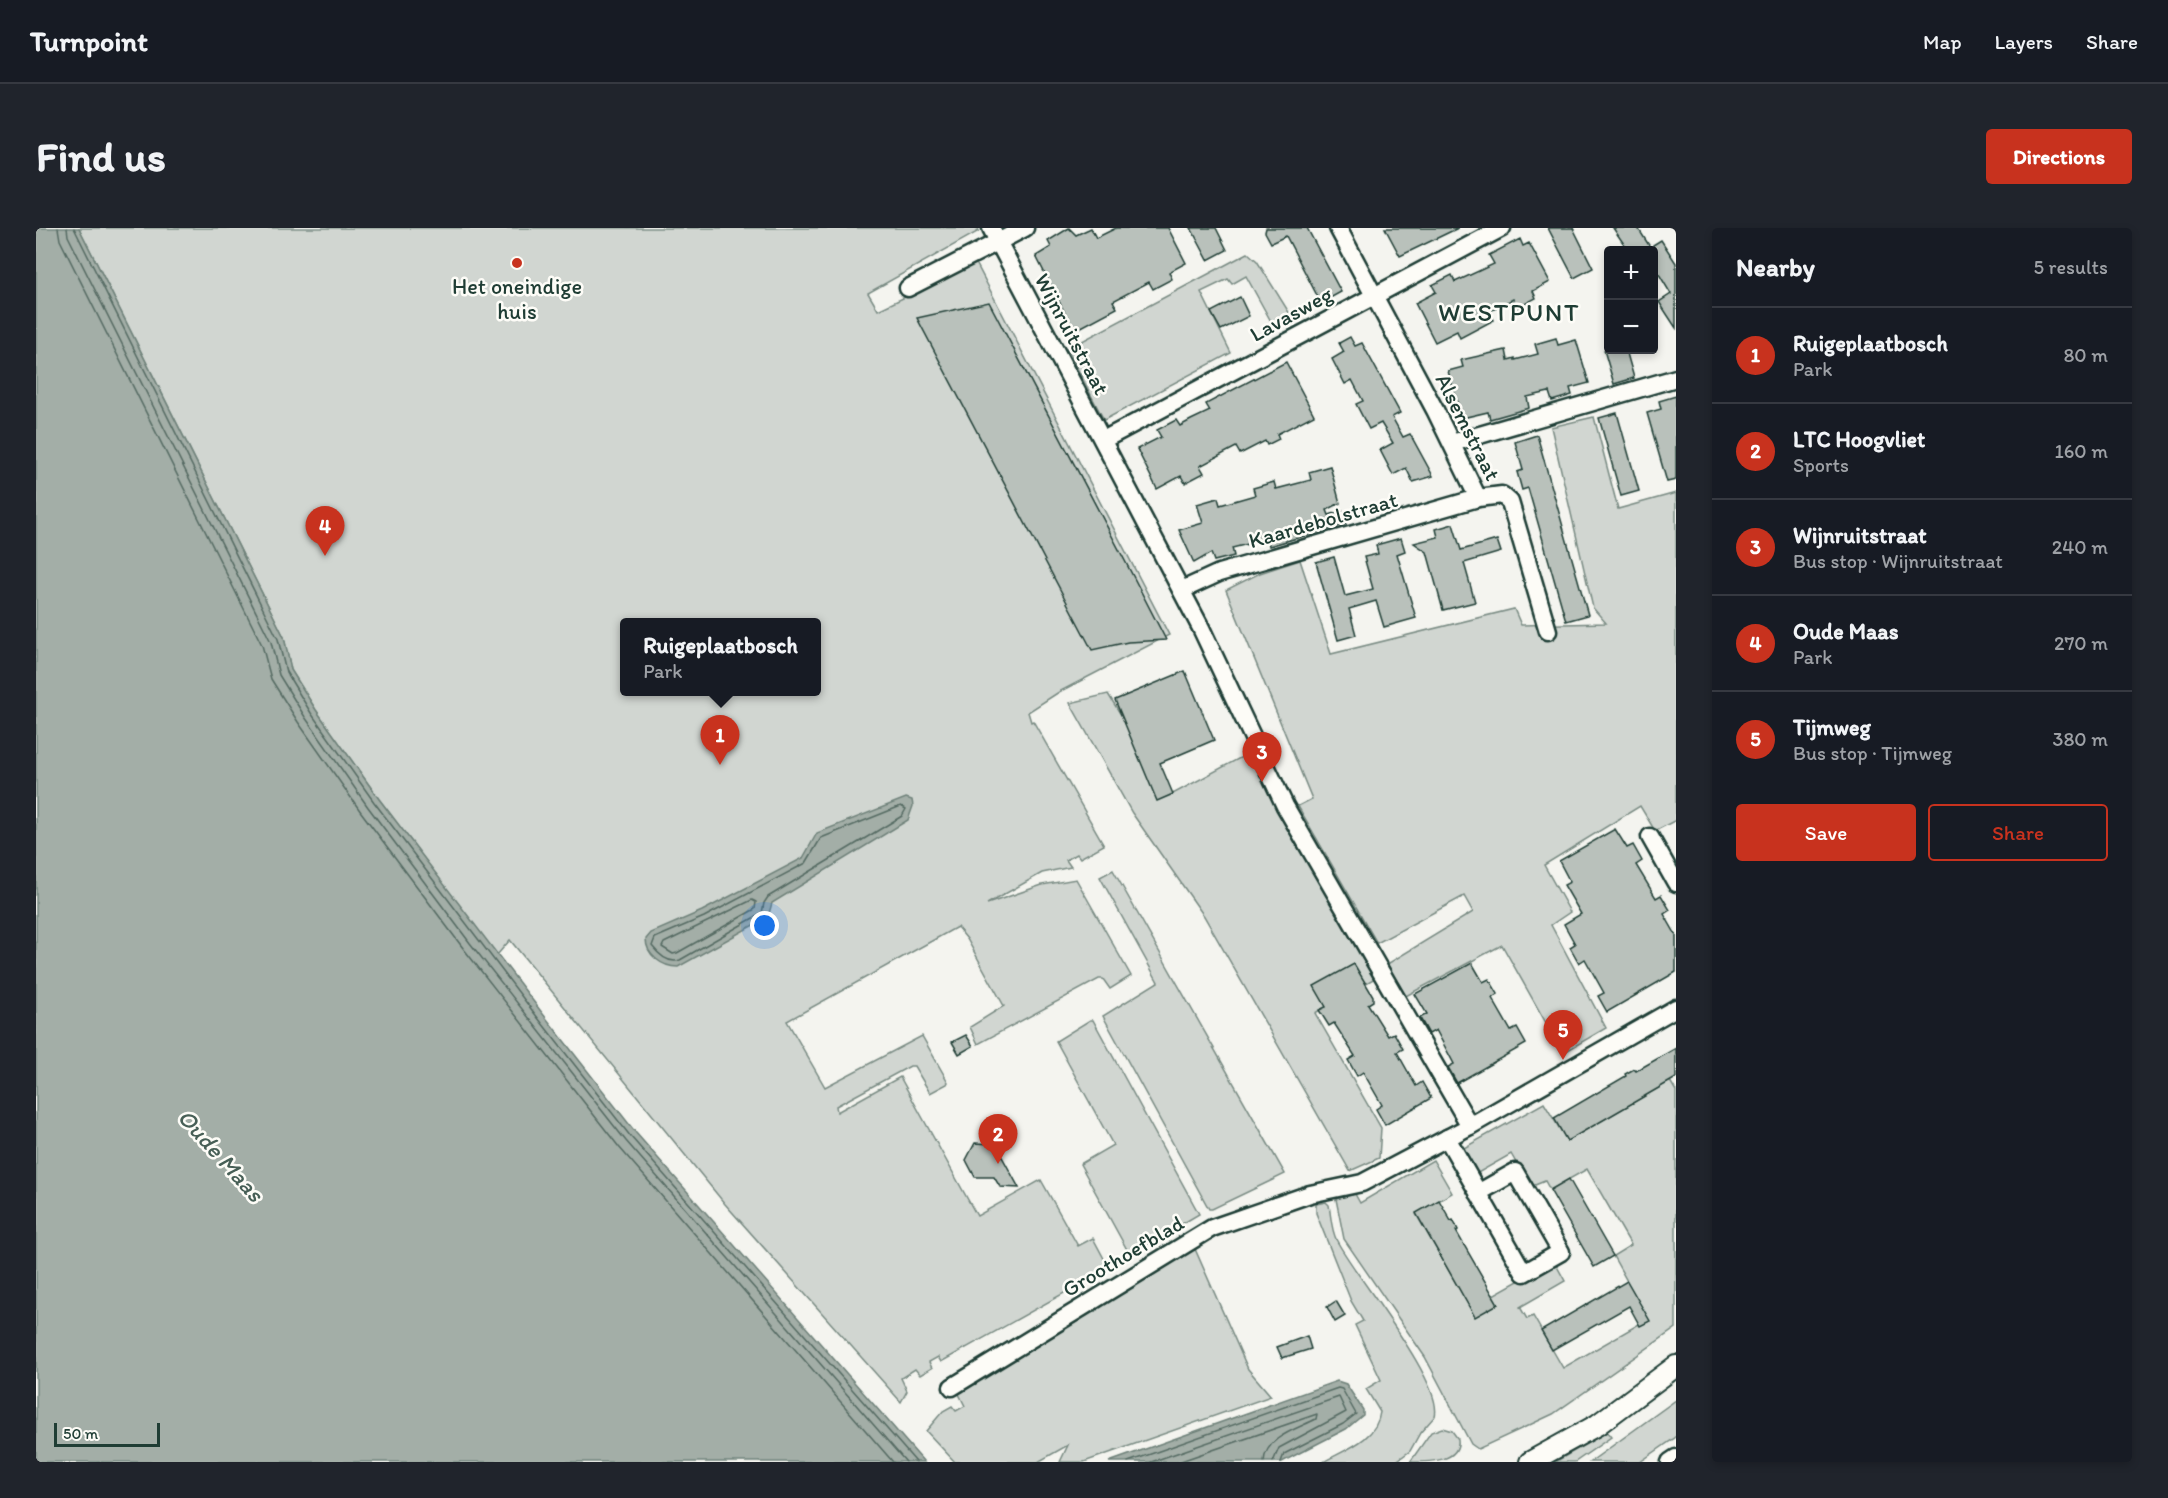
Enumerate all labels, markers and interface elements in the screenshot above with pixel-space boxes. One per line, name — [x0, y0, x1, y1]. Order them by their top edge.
text: Turnpoint — [30, 24, 148, 58]
text: Map — [1923, 29, 1962, 54]
text: Layers — [1995, 29, 2053, 54]
text: Share — [2086, 29, 2138, 54]
button: Directions — [1986, 129, 2132, 184]
text: Find us — [36, 131, 166, 182]
map controls — [1604, 246, 1658, 354]
button: + — [1604, 246, 1658, 300]
text: Nearby — [1736, 251, 1815, 283]
text: 5 results — [2034, 255, 2108, 279]
marker: Het oneindige huis — [510, 256, 524, 270]
street label: Wijnruitstraat — [1029, 269, 1115, 399]
place label: Het oneindige huis — [452, 273, 582, 325]
street label: Lavasweg — [1245, 280, 1338, 348]
district label: WESTPUNT — [1438, 296, 1580, 328]
button: − — [1604, 300, 1658, 354]
text: Ruigeplaatbosch — [1793, 330, 1948, 357]
text: 1 — [1751, 343, 1760, 367]
text: 80 m — [2063, 343, 2108, 367]
text: Park — [1793, 357, 1832, 381]
street label: Alsemstraat — [1430, 369, 1506, 485]
text: LTC Hoogvliet — [1793, 426, 1925, 453]
text: 2 — [1750, 439, 1761, 463]
text: 160 m — [2055, 439, 2108, 463]
text: Sports — [1793, 453, 1849, 477]
street label: Kaardebolstraat — [1245, 486, 1401, 554]
pin: 4 — [306, 506, 344, 556]
text: Wijnruitstraat — [1793, 522, 1927, 549]
text: 3 — [1750, 535, 1761, 559]
text: 240 m — [2052, 535, 2108, 559]
text: Bus stop · Wijnruitstraat — [1793, 549, 2003, 573]
popup — [620, 618, 821, 696]
text: Oude Maas — [1793, 618, 1899, 645]
text: 4 — [1749, 631, 1762, 655]
text: 270 m — [2054, 631, 2108, 655]
text: Ruigeplaatbosch — [643, 632, 798, 659]
text: Park — [1793, 645, 1832, 669]
text: Park — [643, 659, 683, 683]
text: Tijmweg — [1793, 714, 1871, 741]
pin: 1 — [700, 716, 740, 765]
text: 5 — [1750, 727, 1761, 751]
text: 380 m — [2053, 727, 2108, 751]
pin: 3 — [1242, 732, 1282, 782]
text: Bus stop · Tijmweg — [1793, 741, 1952, 765]
button: Save — [1736, 804, 1916, 861]
button: Share — [1928, 804, 2108, 861]
your location — [750, 911, 779, 940]
pin: 5 — [1544, 1010, 1582, 1060]
water label: Oude Maas — [172, 1102, 271, 1208]
pin: 2 — [978, 1114, 1018, 1164]
street label: Groothoefblad — [1057, 1209, 1189, 1303]
scale bar — [54, 1420, 160, 1448]
text: 50 m — [63, 1424, 98, 1443]

